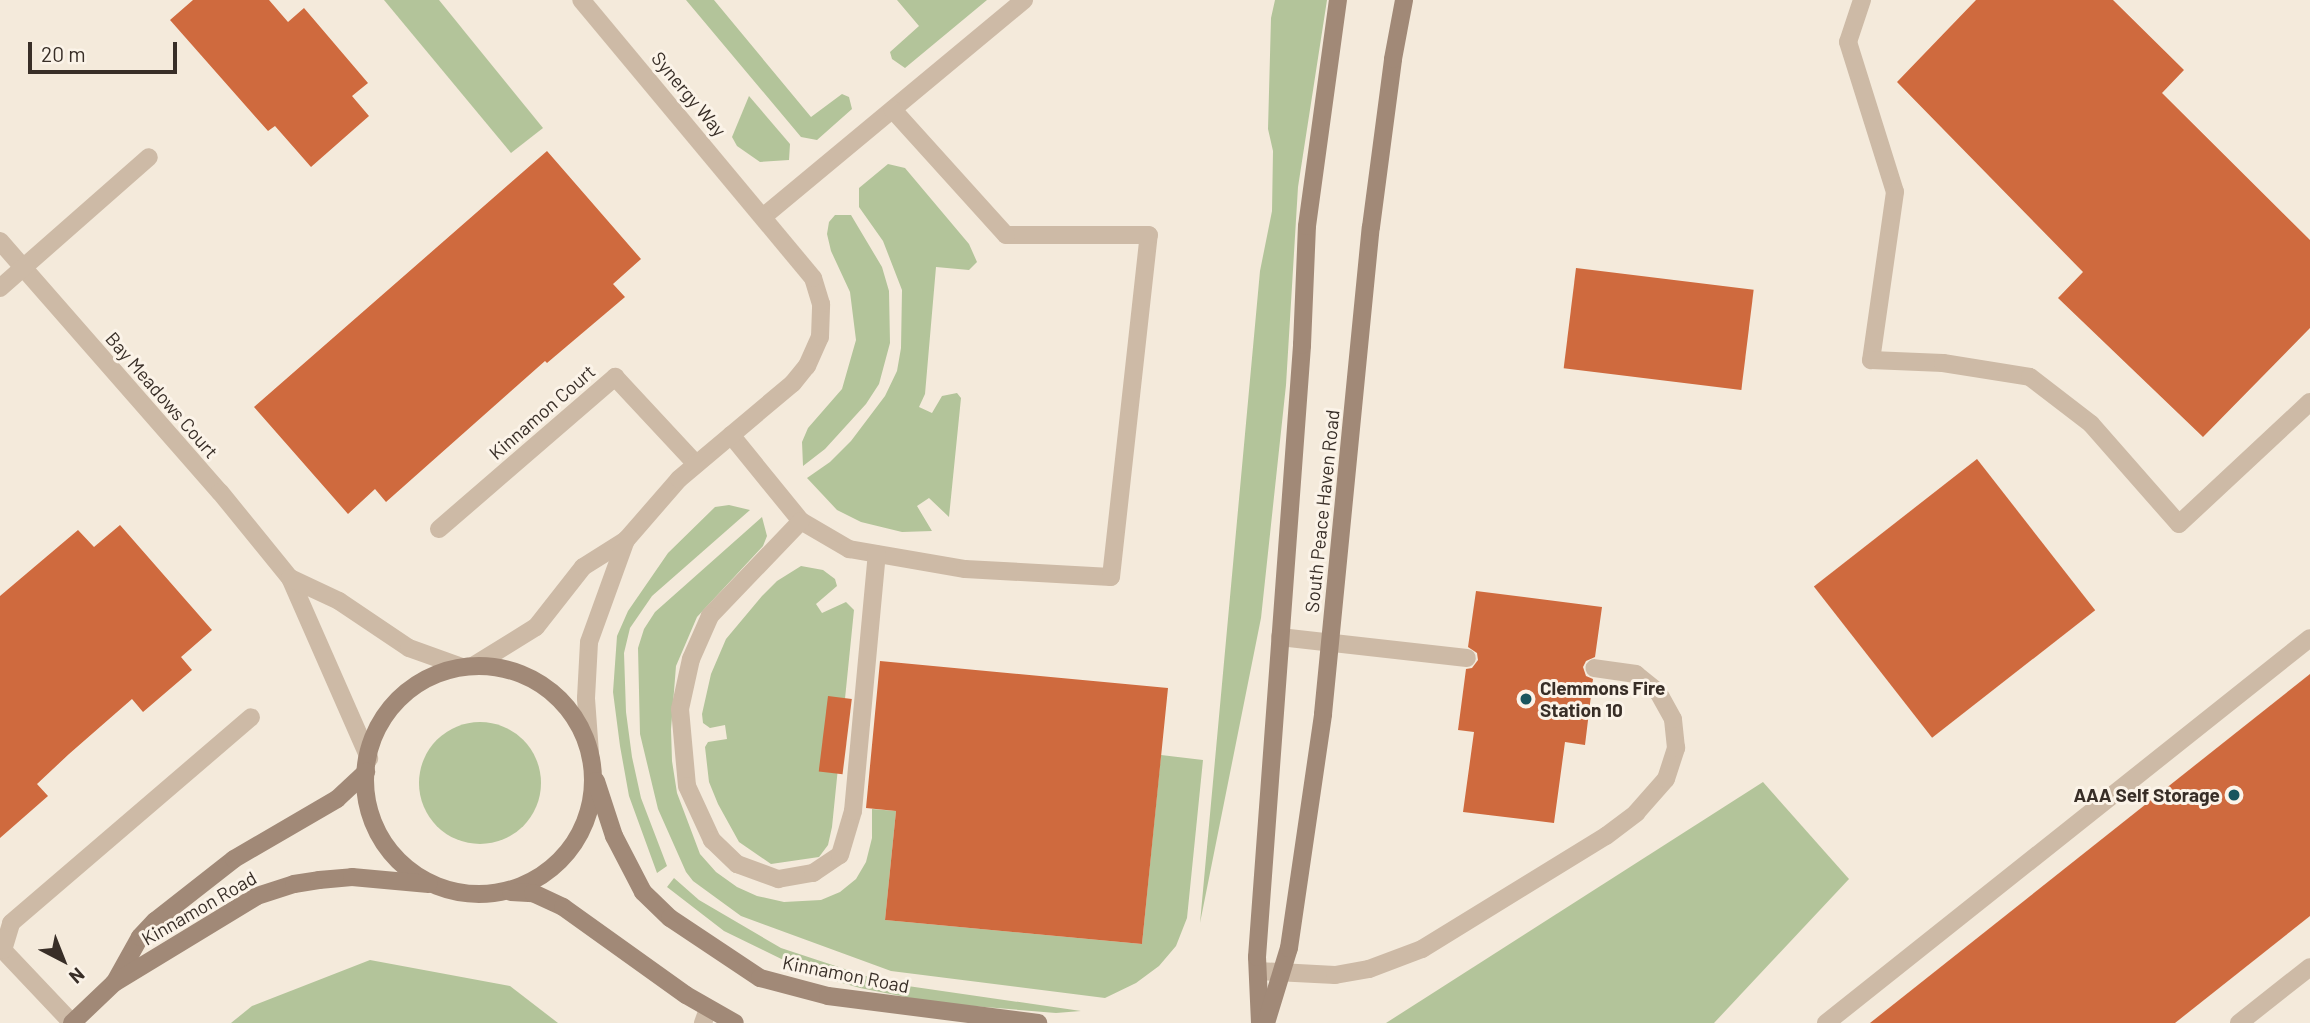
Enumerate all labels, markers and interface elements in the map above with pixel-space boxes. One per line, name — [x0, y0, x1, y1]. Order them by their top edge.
scale bar — [32, 28, 180, 72]
text: 20 m — [41, 41, 86, 66]
street label: Synergy Way — [647, 47, 731, 141]
street label: Bay Meadows Court — [101, 327, 223, 463]
street label: Kinnamon Court — [484, 360, 600, 464]
street label: South Peace Haven Road — [1300, 408, 1344, 614]
place label: Clemmons Fire Station 10 — [1540, 677, 1665, 721]
marker: Clemmons Fire Station 10 — [1518, 691, 1534, 707]
place label: AAA Self Storage — [2073, 784, 2220, 806]
marker: AAA Self Storage — [2226, 787, 2242, 803]
street label: Kinnamon Road — [138, 866, 260, 950]
north arrow — [28, 925, 98, 995]
street label: Kinnamon Road — [781, 951, 911, 997]
text: N — [65, 963, 90, 989]

